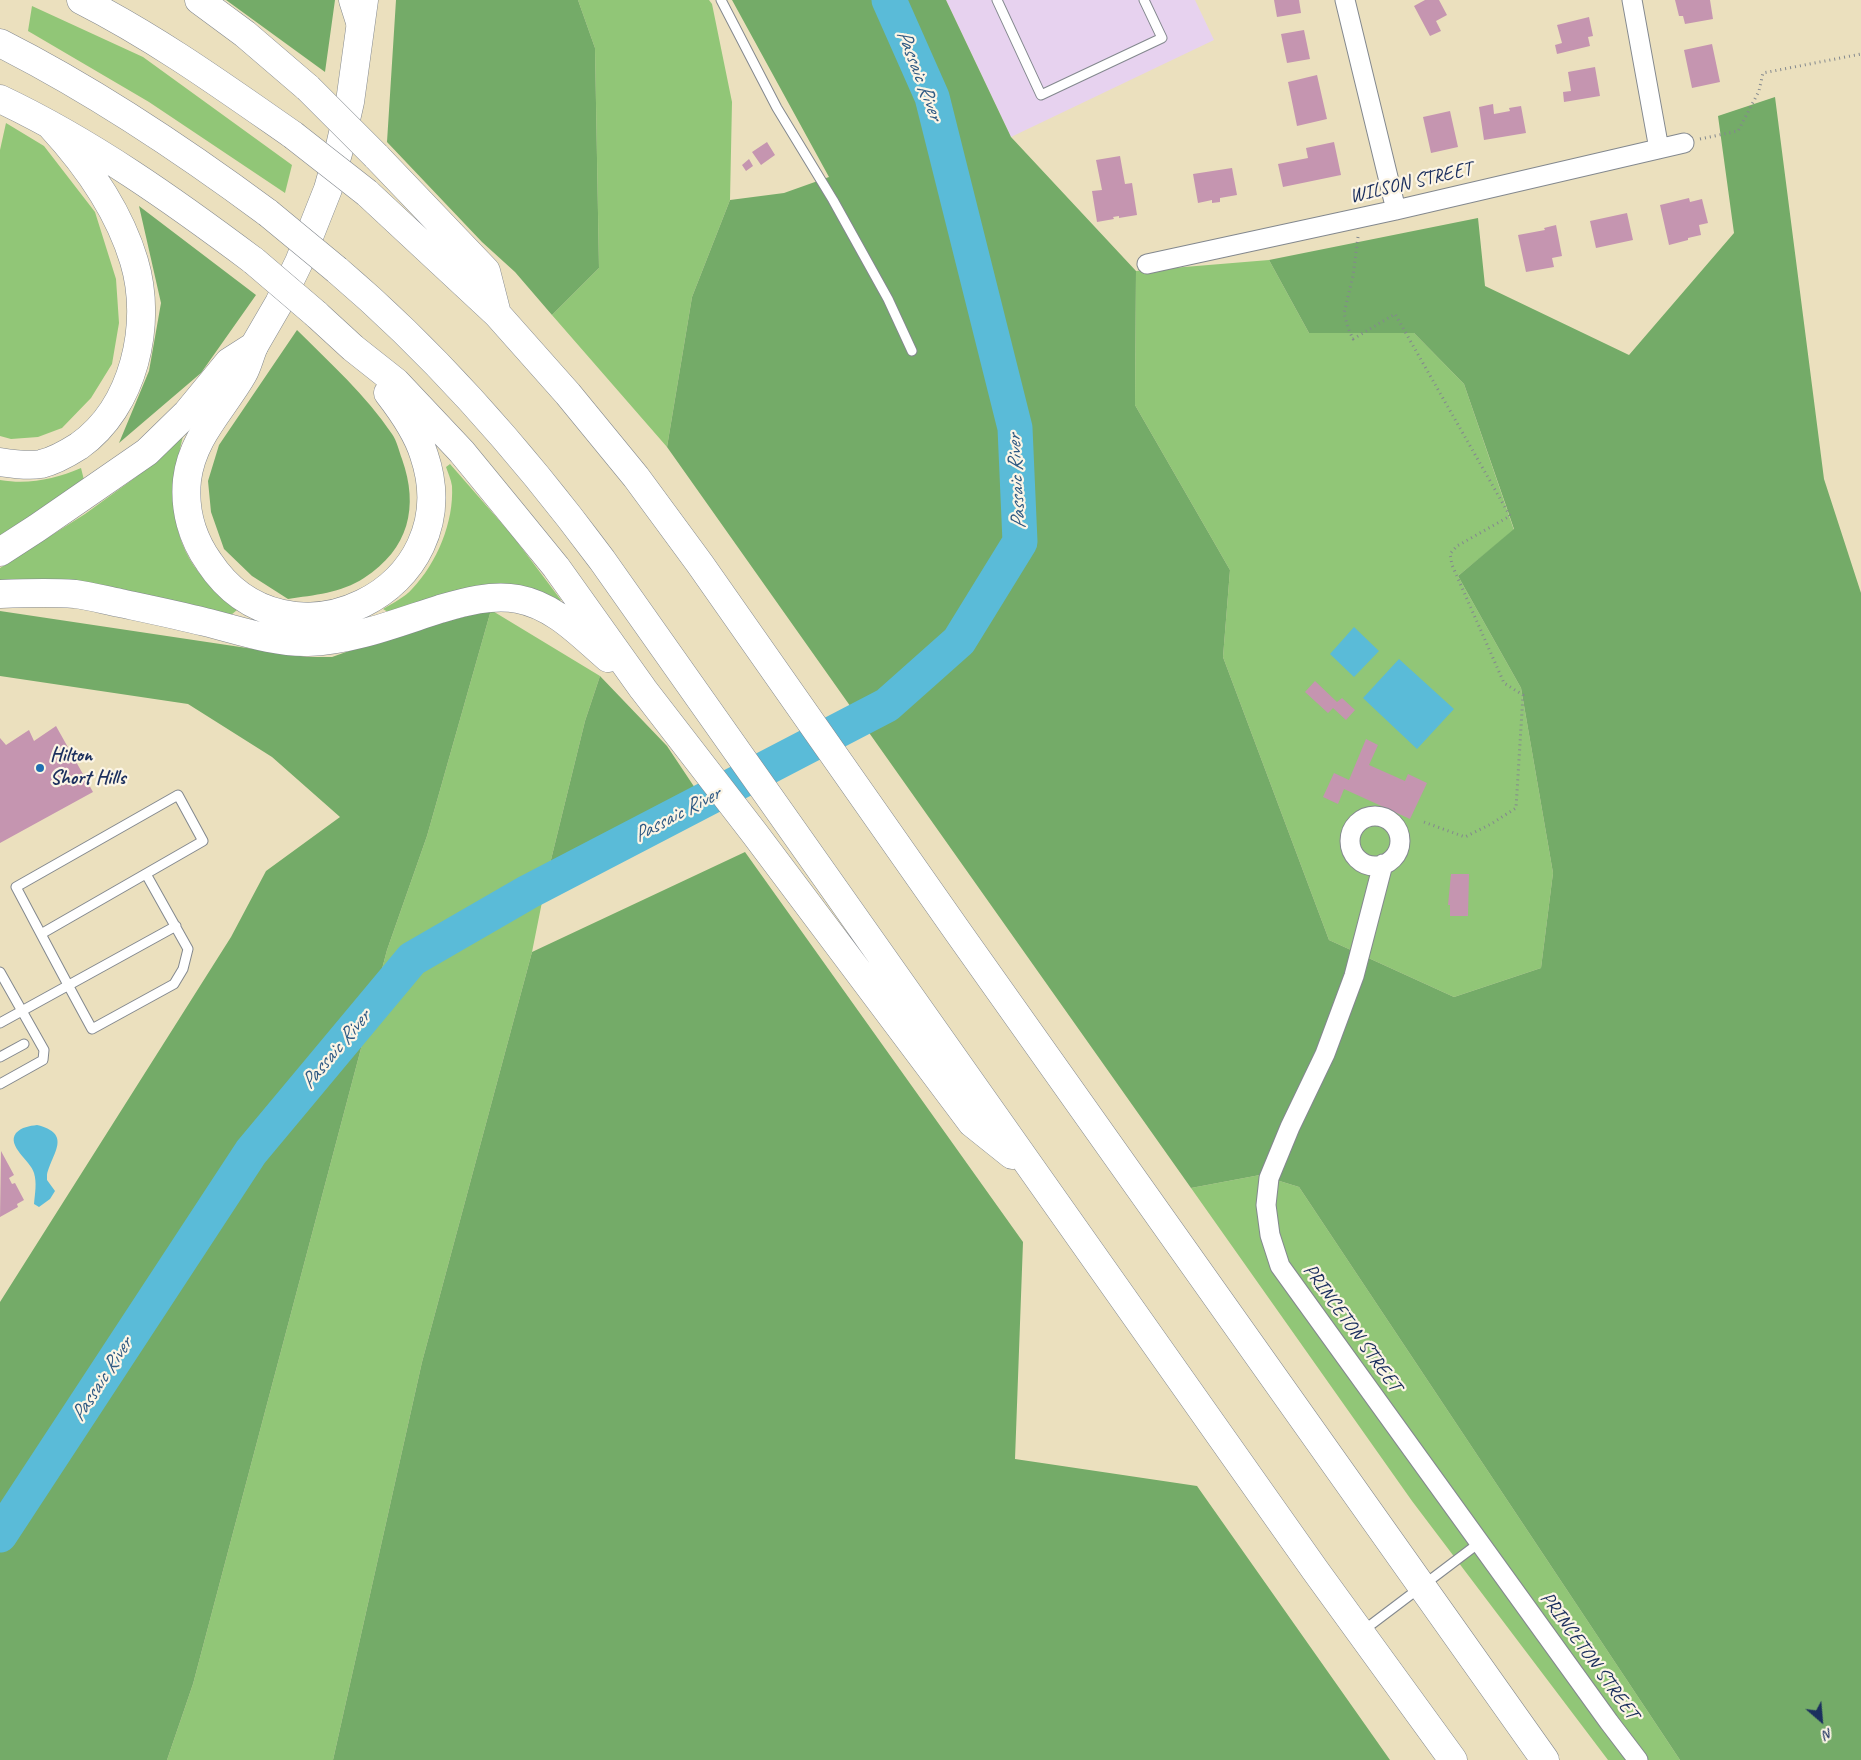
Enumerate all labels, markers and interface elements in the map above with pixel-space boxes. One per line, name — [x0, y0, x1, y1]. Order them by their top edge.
water label: Passaic River — [890, 26, 948, 124]
street label: WILSON STREET — [1347, 157, 1475, 209]
water label: Passaic River — [1002, 434, 1032, 530]
place label: Hilton Short Hills — [50, 744, 125, 791]
marker: Hilton Short Hills — [34, 762, 46, 774]
water label: Passaic River — [629, 782, 725, 848]
water label: Passaic River — [296, 1006, 376, 1094]
street label: PRINCETON STREET — [1298, 1259, 1406, 1397]
water label: Passaic River — [66, 1334, 138, 1426]
street label: PRINCETON STREET — [1535, 1587, 1643, 1725]
north arrow — [1796, 1695, 1846, 1745]
text: N — [1820, 1724, 1836, 1743]

